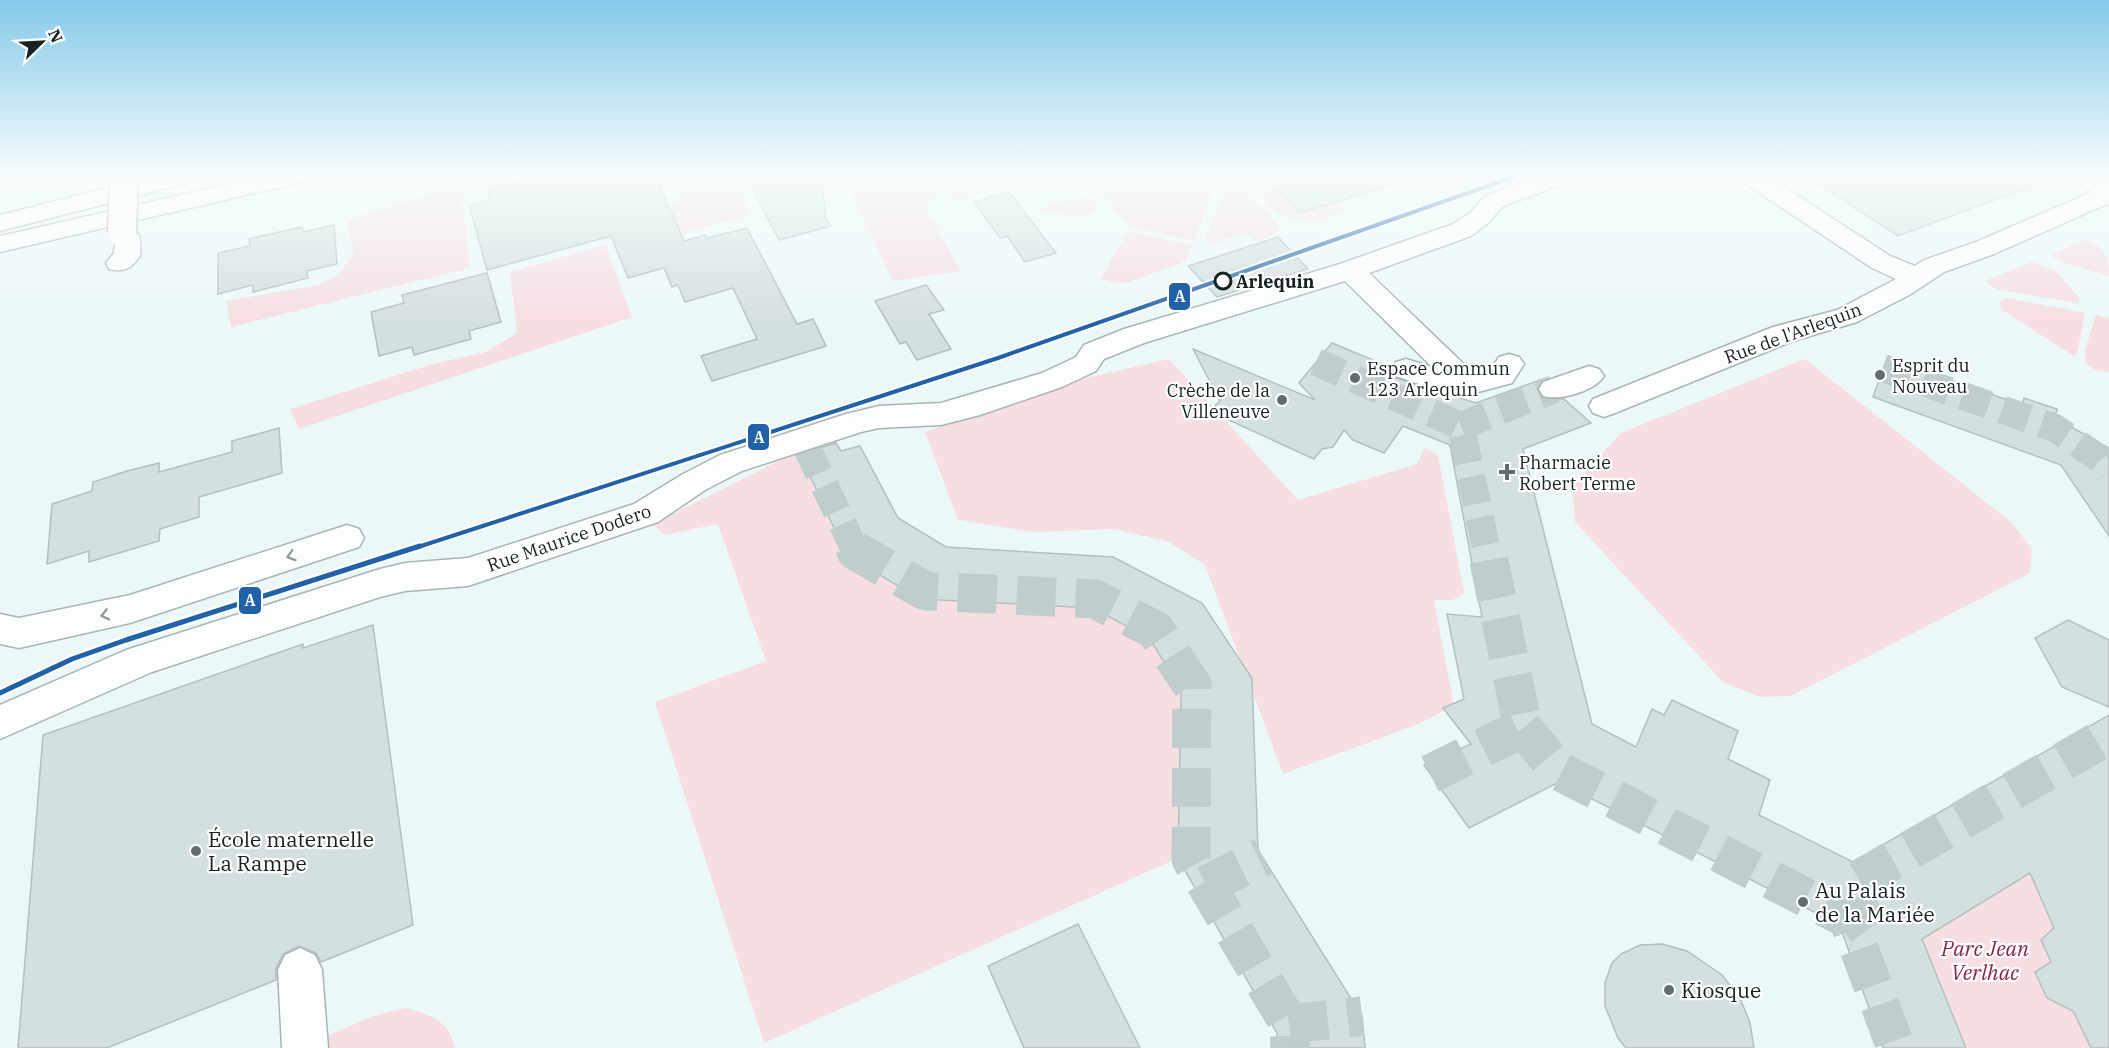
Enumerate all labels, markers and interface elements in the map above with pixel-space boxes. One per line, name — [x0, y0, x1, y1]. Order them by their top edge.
north arrow — [12, 12, 72, 72]
text: N — [44, 26, 67, 46]
place label: Arlequin — [1236, 270, 1315, 293]
marker: Arlequin — [1214, 272, 1232, 290]
line badge: A — [1168, 282, 1191, 311]
text: A — [1174, 286, 1186, 306]
street label: Rue de l'Arlequin — [1721, 297, 1865, 369]
place label: Esprit du Nouveau — [1892, 354, 1970, 398]
place label: Espace Commun 123 Arlequin — [1367, 357, 1510, 401]
marker: Esprit du Nouveau — [1873, 368, 1887, 382]
marker: Espace Commun 123 Arlequin — [1348, 371, 1362, 385]
place label: Crèche de la Villeneuve — [1167, 379, 1270, 423]
marker: Crèche de la Villeneuve — [1275, 393, 1289, 407]
line badge: A — [747, 423, 770, 451]
text: A — [753, 427, 765, 447]
place label: Pharmacie Robert Terme — [1519, 451, 1636, 495]
marker: Pharmacie Robert Terme — [1500, 465, 1514, 479]
street label: Rue Maurice Dodero — [484, 499, 654, 577]
one-way arrow — [286, 549, 297, 561]
line badge: A — [238, 586, 262, 615]
text: A — [244, 590, 256, 610]
one-way arrow — [101, 607, 111, 620]
place label: École maternelle La Rampe — [208, 825, 374, 877]
marker: École maternelle La Rampe — [189, 844, 203, 858]
place label: Au Palais de la Mariée — [1815, 876, 1935, 928]
marker: Au Palais de la Mariée — [1796, 895, 1810, 909]
park label: Parc Jean Verlhac — [1940, 934, 2029, 986]
place label: Kiosque — [1681, 976, 1761, 1004]
marker: Kiosque — [1662, 983, 1676, 997]

